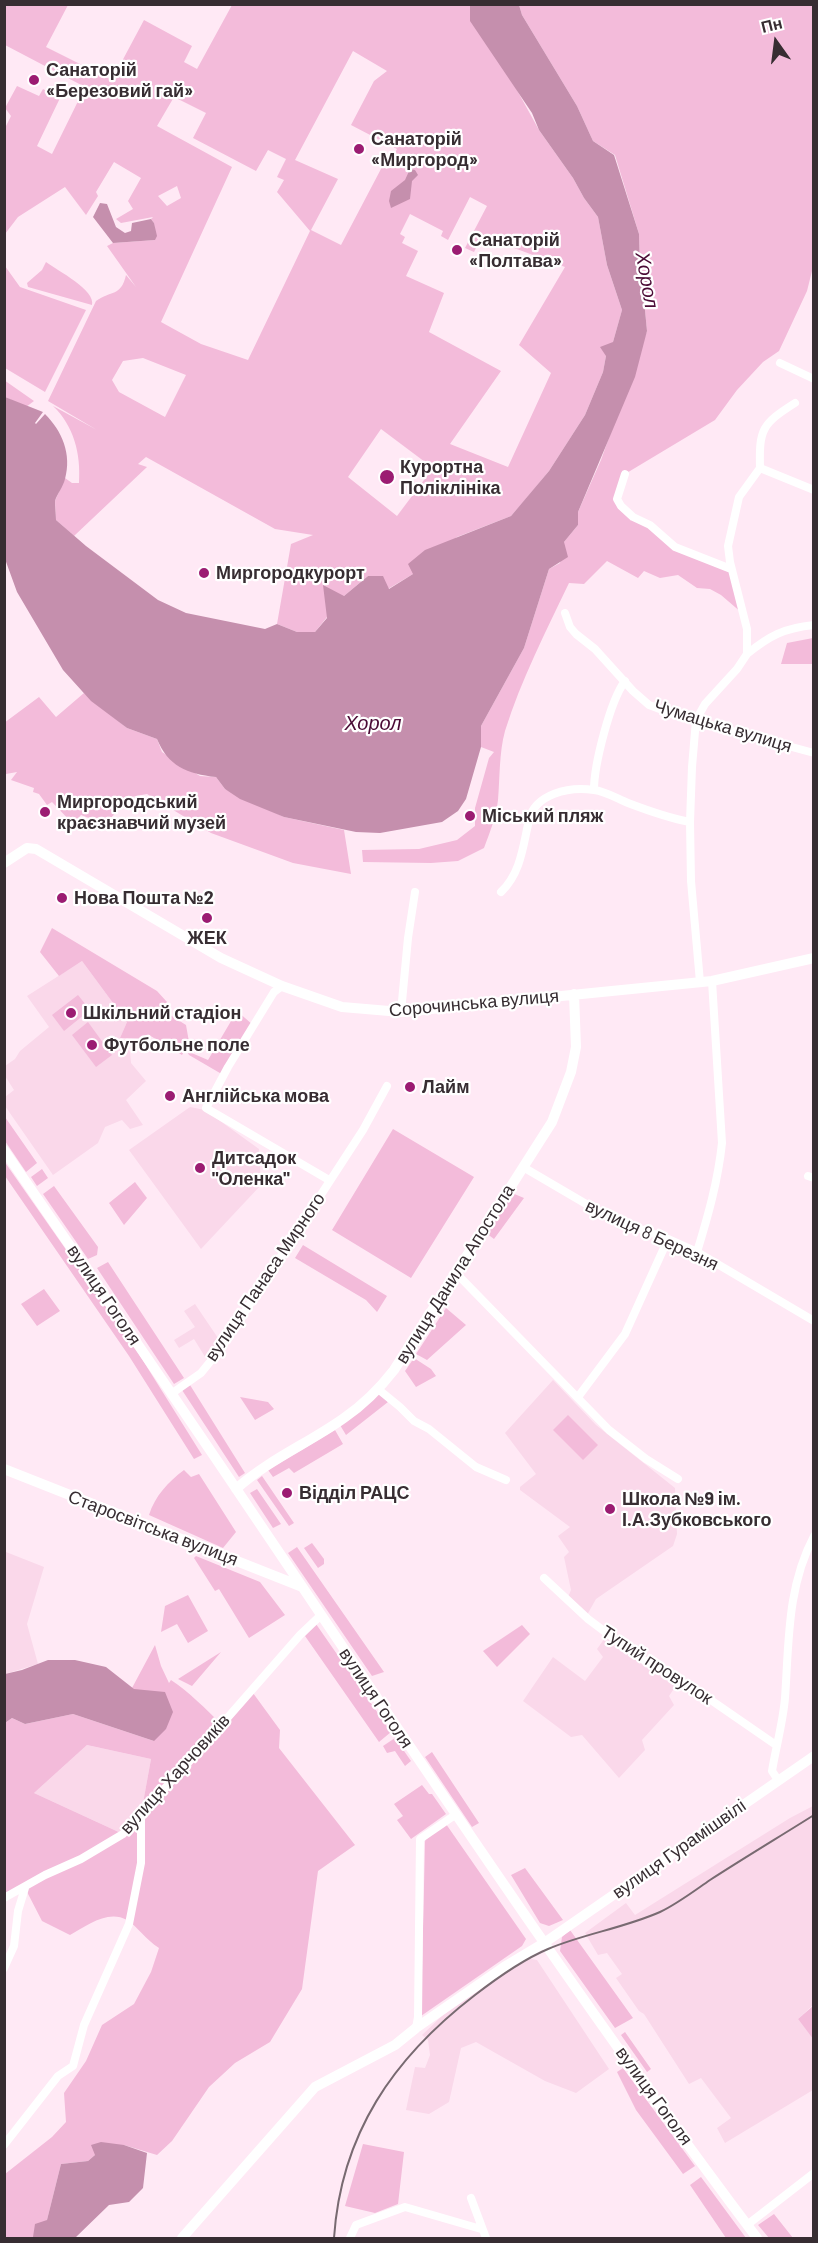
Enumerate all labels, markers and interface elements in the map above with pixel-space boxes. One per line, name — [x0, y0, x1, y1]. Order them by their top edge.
north arrow — [746, 12, 806, 72]
text: Пн — [759, 12, 784, 36]
place label: Санаторій «Березовий гай» — [46, 59, 193, 101]
marker: Санаторій «Березовий гай» — [27, 73, 41, 87]
place label: Санаторій «Миргород» — [371, 128, 478, 170]
marker: Санаторій «Миргород» — [352, 142, 366, 156]
place label: Санаторій «Полтава» — [469, 229, 562, 272]
marker: Санаторій «Полтава» — [450, 243, 464, 257]
water label: Хорол — [630, 250, 664, 310]
place label: Курортна Поліклініка — [400, 456, 500, 498]
marker: Курортна Поліклініка — [378, 468, 396, 486]
place label: Миргородкурорт — [216, 562, 365, 584]
marker: Миргородкурорт — [197, 566, 211, 580]
street label: Чумацька вулиця — [651, 695, 795, 757]
water label: Хорол — [344, 711, 402, 735]
place label: Миргородський краєзнавчий музей — [57, 791, 226, 834]
marker: Миргородський краєзнавчий музей — [38, 805, 52, 819]
place label: Міський пляж — [482, 805, 603, 827]
marker: Міський пляж — [463, 809, 477, 823]
place label: Нова Пошта №2 — [74, 887, 214, 909]
marker: Нова Пошта №2 — [55, 891, 69, 905]
marker: ЖЕК — [200, 911, 214, 925]
place label: ЖЕК — [187, 927, 227, 949]
street label: Сорочинська вулиця — [388, 985, 560, 1021]
place label: Шкільний стадіон — [83, 1002, 241, 1024]
marker: Шкільний стадіон — [64, 1006, 78, 1020]
place label: Футбольне поле — [104, 1034, 250, 1056]
marker: Футбольне поле — [85, 1038, 99, 1052]
place label: Лайм — [422, 1076, 469, 1098]
marker: Лайм — [403, 1080, 417, 1094]
place label: Англійська мова — [182, 1085, 329, 1107]
marker: Англійська мова — [163, 1089, 177, 1103]
place label: Дитсадок "Оленка" — [212, 1147, 296, 1190]
marker: Дитсадок "Оленка" — [193, 1161, 207, 1175]
street label: вулиця Данила Апостола — [391, 1180, 519, 1368]
street label: вулиця Панаса Мирного — [200, 1189, 330, 1365]
street label: вулиця 8 Березня — [582, 1195, 722, 1275]
street label: вулиця Гоголя — [62, 1241, 146, 1349]
place label: Відділ РАЦС — [299, 1482, 409, 1504]
street label: Старосвітська вулиця — [65, 1486, 241, 1570]
marker: Відділ РАЦС — [280, 1486, 294, 1500]
place label: Школа №9 ім. І.А.Зубковського — [622, 1488, 772, 1530]
marker: Школа №9 ім. І.А.Зубковського — [603, 1502, 617, 1516]
street label: Тупий провулок — [597, 1621, 717, 1709]
street label: вулиця Гоголя — [334, 1644, 418, 1752]
street label: вулиця Харчовиків — [115, 1710, 235, 1838]
street label: вулиця Гурамішвілі — [608, 1795, 750, 1903]
street label: вулиця Гоголя — [611, 2042, 697, 2150]

